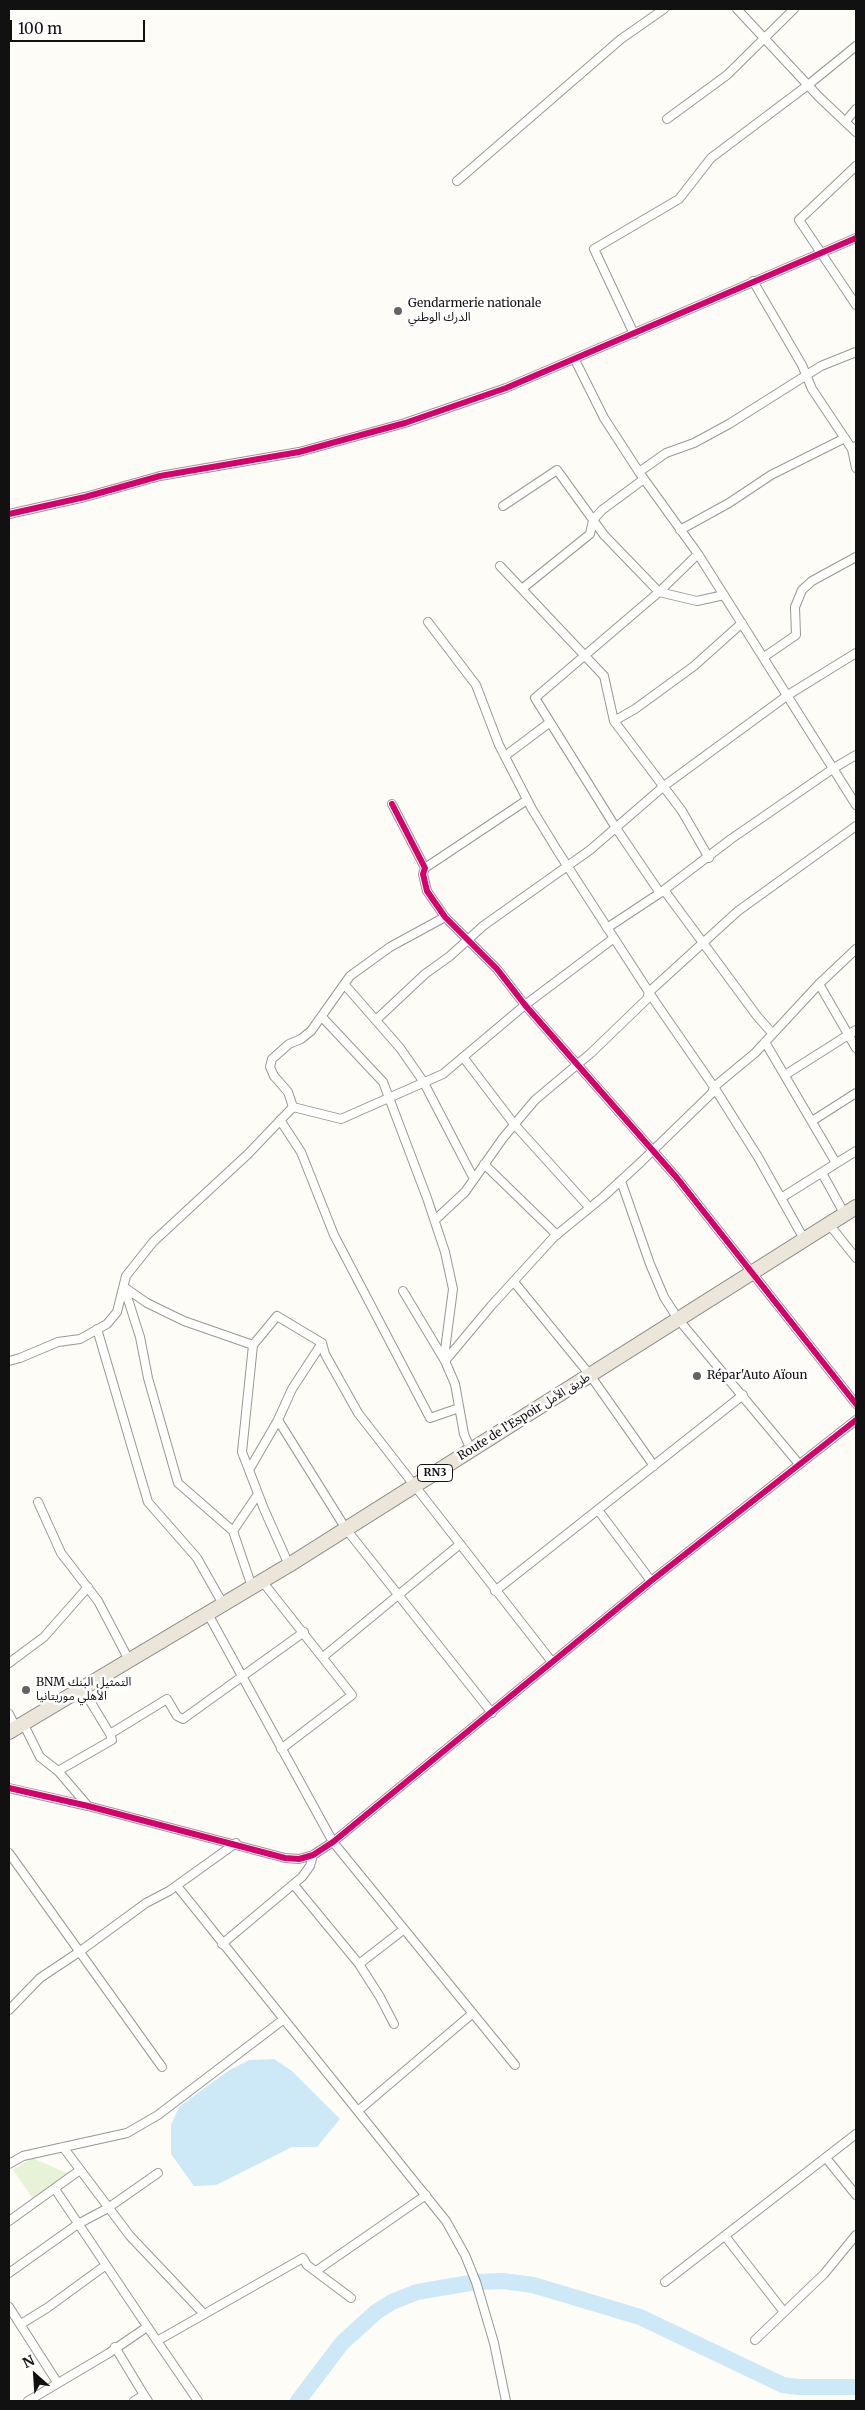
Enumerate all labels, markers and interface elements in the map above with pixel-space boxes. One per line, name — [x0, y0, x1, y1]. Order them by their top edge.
scale bar — [12, 10, 148, 42]
text: 100 m — [18, 19, 62, 38]
place label: Gendarmerie nationale الدرك الوطني — [408, 297, 541, 325]
marker: Gendarmerie nationale الدرك الوطني — [392, 305, 404, 317]
place label: Répar'Auto Aïoun — [707, 1369, 807, 1383]
street label: Route de l’Espoir طريق الأمل — [455, 1370, 593, 1464]
marker: Répar'Auto Aïoun — [691, 1370, 703, 1382]
road number: RN3 — [418, 1465, 452, 1482]
place label: BNM التمثيل البنك الأهلي موريتانيا — [36, 1676, 131, 1704]
marker: BNM التمثيل البنك الأهلي موريتانيا — [20, 1684, 32, 1696]
north arrow — [10, 2350, 60, 2400]
text: N — [20, 2351, 37, 2372]

